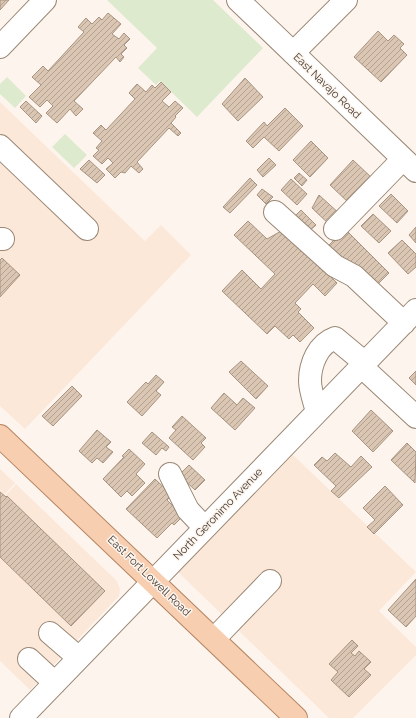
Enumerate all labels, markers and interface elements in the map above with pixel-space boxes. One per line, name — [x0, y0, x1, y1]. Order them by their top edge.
street label: East Navajo Road — [291, 51, 364, 122]
street label: North Geronimo Avenue — [171, 465, 266, 563]
street label: East Fort Lowell Road — [105, 533, 193, 619]

